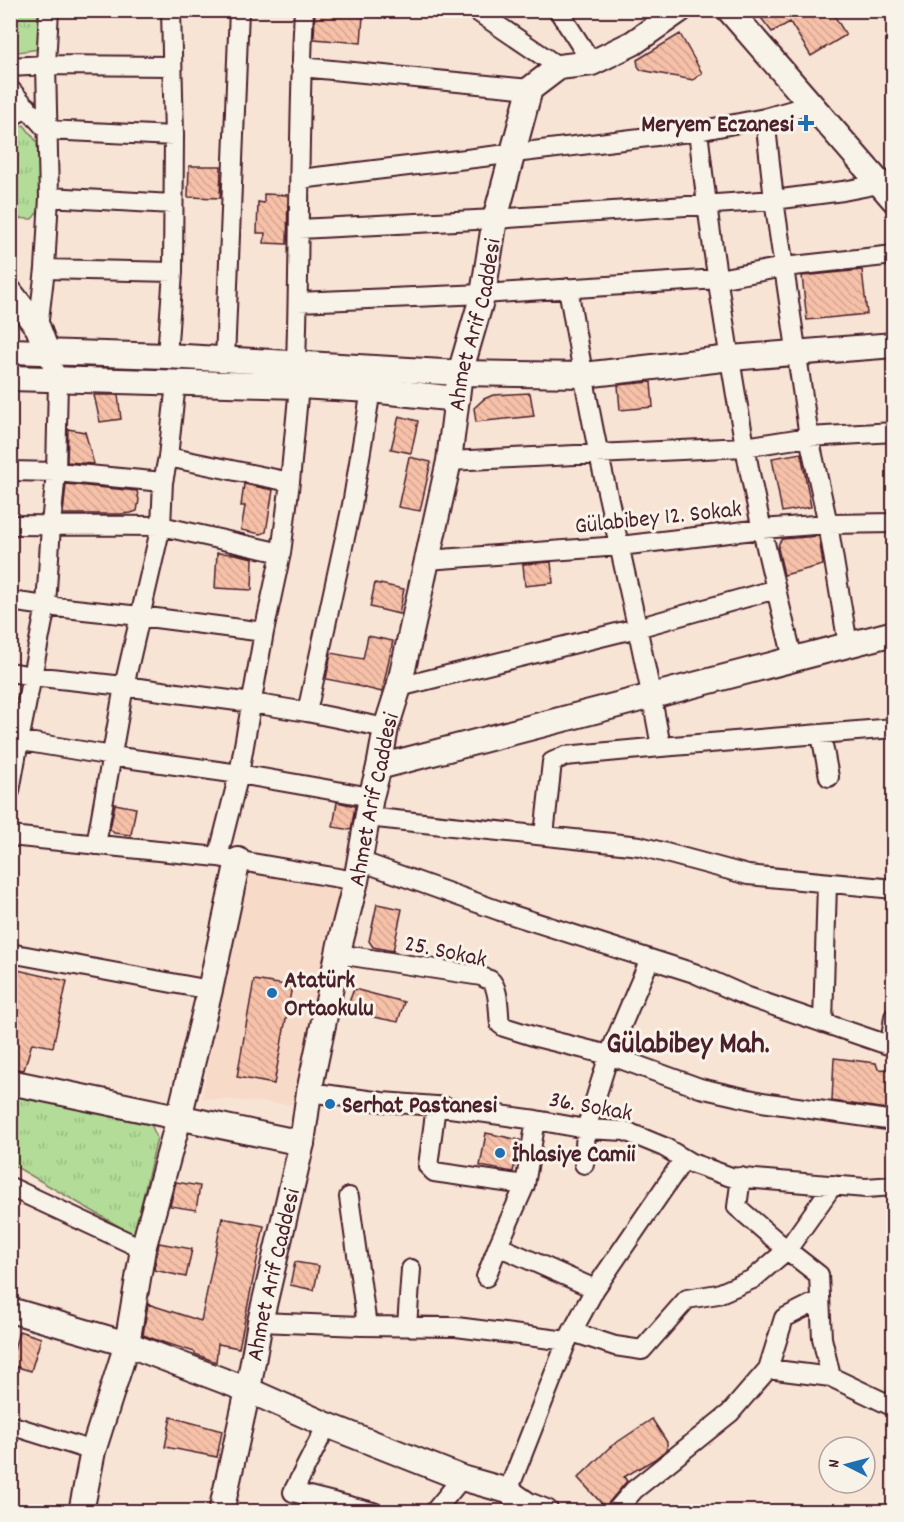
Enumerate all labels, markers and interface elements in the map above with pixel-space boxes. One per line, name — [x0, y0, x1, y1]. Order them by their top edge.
place label: Meryem Eczanesi — [641, 109, 795, 143]
marker: Meryem Eczanesi — [799, 116, 813, 130]
street label: Ahmet Arif Caddesi — [441, 236, 512, 413]
street label: Gülabibey 12. Sokak — [573, 493, 744, 545]
street label: Ahmet Arif Caddesi — [341, 709, 410, 889]
street label: 25. Sokak — [401, 928, 490, 978]
place label: Atatürk Ortaokulu — [284, 965, 374, 1027]
marker: Atatürk Ortaokulu — [265, 986, 279, 1000]
district label: Gülabibey Mah. — [606, 1025, 770, 1068]
street label: 36. Sokak — [546, 1084, 635, 1132]
place label: Serhat Pastanesi — [342, 1090, 498, 1124]
marker: Serhat Pastanesi — [323, 1097, 337, 1111]
place label: İhlasiye Camii — [512, 1139, 636, 1173]
marker: İhlasiye Camii — [493, 1146, 507, 1160]
street label: Ahmet Arif Caddesi — [239, 1185, 311, 1364]
north arrow — [817, 1435, 877, 1495]
text: N — [823, 1458, 846, 1469]

